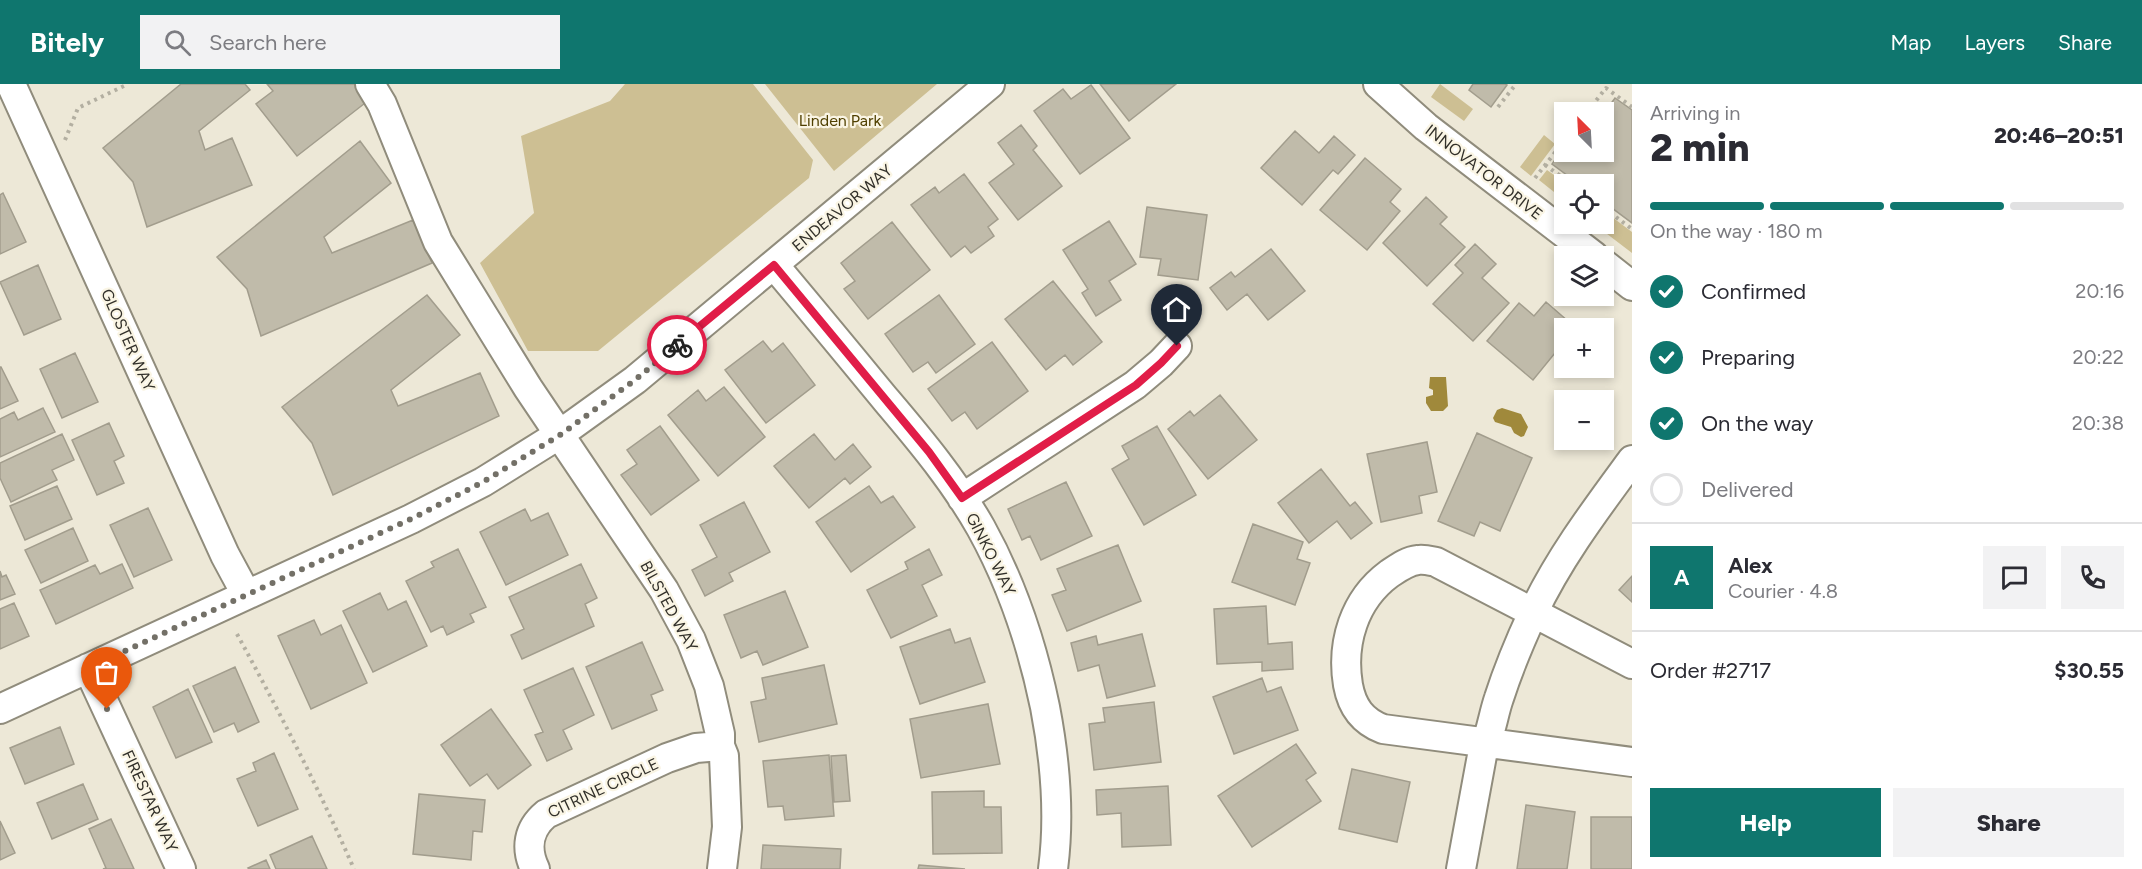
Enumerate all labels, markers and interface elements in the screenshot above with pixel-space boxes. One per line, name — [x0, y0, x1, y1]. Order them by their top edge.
search box — [140, 15, 560, 69]
text: Bitely — [30, 25, 104, 59]
icon: search — [161, 26, 194, 59]
text: Search here — [209, 29, 327, 56]
text: Map — [1891, 30, 1931, 55]
text: Layers — [1964, 30, 2025, 55]
text: Share — [2058, 30, 2112, 55]
text: Arriving in — [1650, 101, 1740, 125]
north arrow — [1554, 102, 1614, 162]
map controls — [1554, 102, 1614, 450]
park label: Linden Park — [799, 111, 881, 130]
street label: INNOVATOR DRIVE — [1422, 120, 1546, 224]
text: 20:46–20:51 — [1994, 122, 2124, 149]
text: 2 min — [1650, 124, 1750, 171]
street label: ENDEAVOR WAY — [788, 160, 896, 255]
button: locate — [1554, 174, 1614, 234]
text: On the way · 180 m — [1650, 219, 1823, 243]
button: layers — [1554, 246, 1614, 306]
icon: check — [1650, 275, 1683, 308]
text: Confirmed — [1701, 278, 1806, 305]
text: 20:16 — [2075, 279, 2124, 303]
pin — [1151, 284, 1202, 346]
street label: GLOSTER WAY — [97, 286, 159, 394]
icon: home — [1160, 293, 1193, 326]
courier — [647, 315, 707, 375]
button: + — [1554, 318, 1614, 378]
icon: bike — [661, 329, 694, 362]
icon: check — [1650, 341, 1683, 374]
text: Preparing — [1701, 344, 1795, 371]
text: 20:22 — [2073, 345, 2124, 369]
button: − — [1554, 390, 1614, 450]
icon: check — [1650, 407, 1683, 440]
text: On the way — [1701, 410, 1813, 437]
text: 20:38 — [2072, 411, 2124, 435]
text: Delivered — [1701, 476, 1794, 503]
street label: GINKO WAY — [962, 510, 1020, 599]
button: chat — [1983, 546, 2046, 609]
button: phone — [2061, 546, 2124, 609]
text: Alex — [1728, 552, 1773, 579]
street label: BILSTED WAY — [636, 557, 702, 655]
text: A — [1674, 564, 1689, 591]
text: Courier · 4.8 — [1728, 579, 1838, 603]
pin — [81, 647, 132, 709]
icon: bag — [90, 656, 123, 689]
text: Order #2717 — [1650, 657, 1771, 684]
text: $30.55 — [2054, 657, 2124, 684]
street label: FIRESTAR WAY — [118, 747, 182, 855]
street label: CITRINE CIRCLE — [545, 754, 661, 822]
button: Help — [1650, 788, 1881, 857]
button: Share — [1893, 788, 2124, 857]

